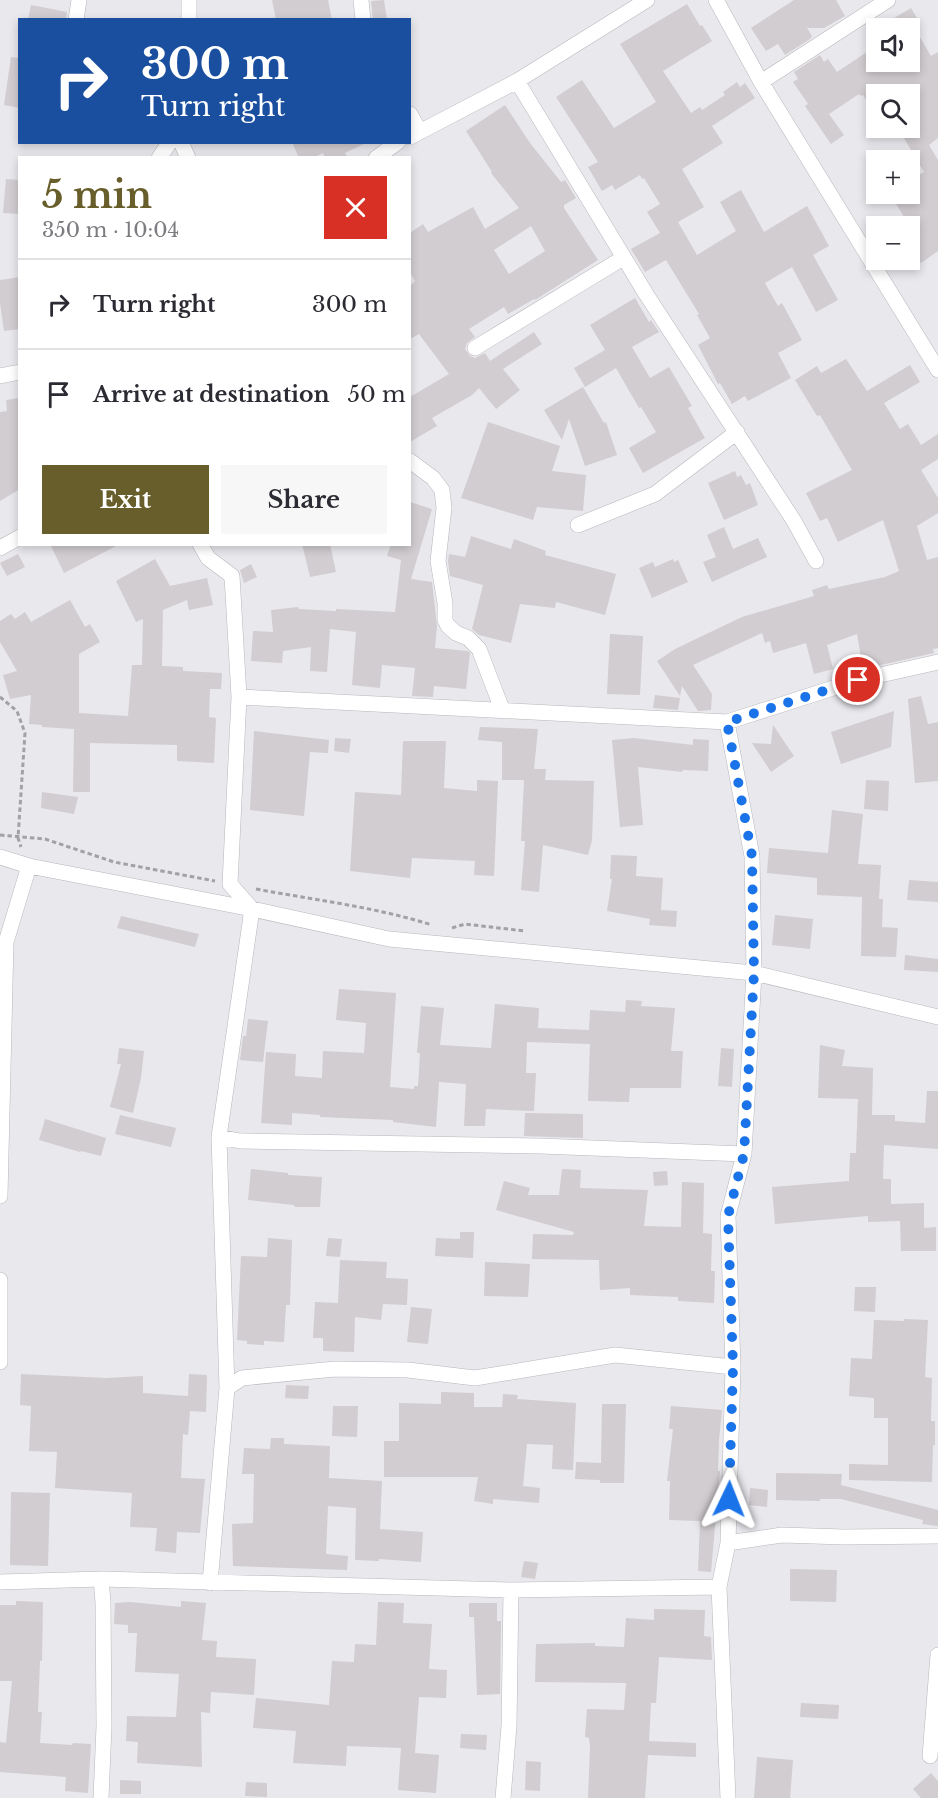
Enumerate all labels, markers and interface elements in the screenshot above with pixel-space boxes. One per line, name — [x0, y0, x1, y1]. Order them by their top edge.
map controls — [866, 18, 920, 270]
button: sound — [866, 18, 920, 72]
text: 300 m — [141, 38, 289, 90]
icon: right — [42, 42, 120, 120]
button: search — [866, 84, 920, 138]
text: Turn right — [141, 90, 285, 123]
button: + — [866, 150, 920, 204]
text: 5 min — [42, 173, 152, 218]
button: close — [324, 176, 387, 239]
button: − — [866, 216, 920, 270]
text: 350 m · 10:04 — [42, 218, 179, 242]
icon: right — [42, 288, 75, 321]
text: Turn right — [93, 291, 215, 318]
text: 300 m — [312, 291, 387, 318]
icon: arrive — [42, 378, 75, 411]
text: Arrive at destination — [93, 381, 330, 408]
text: 50 m — [348, 381, 406, 408]
button: Exit — [42, 465, 209, 534]
button: Share — [221, 465, 387, 534]
pin — [832, 654, 883, 705]
icon: arrive — [841, 663, 874, 696]
position arrow — [697, 1467, 761, 1531]

